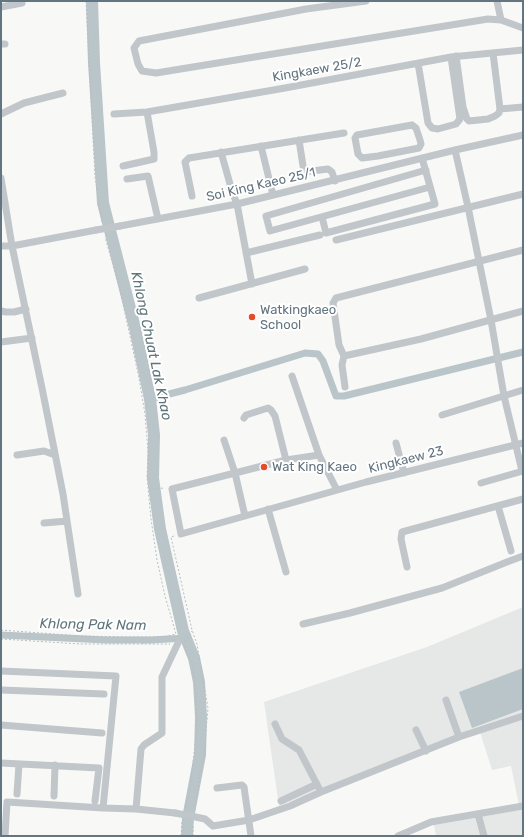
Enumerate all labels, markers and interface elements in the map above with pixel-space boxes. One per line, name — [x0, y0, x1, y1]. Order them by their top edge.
street label: Kingkaew 25/2 — [271, 54, 363, 86]
street label: Soi King Kaeo 25/1 — [205, 165, 317, 205]
water label: Khlong Chuat Lak Khao — [127, 270, 175, 422]
place label: Watkingkaeo School — [260, 302, 336, 333]
marker: Watkingkaeo School — [247, 312, 257, 322]
street label: Kingkaew 23 — [367, 443, 445, 477]
place label: Wat King Kaeo — [272, 459, 357, 475]
marker: Wat King Kaeo — [259, 462, 269, 472]
water label: Khlong Pak Nam — [39, 616, 147, 634]

